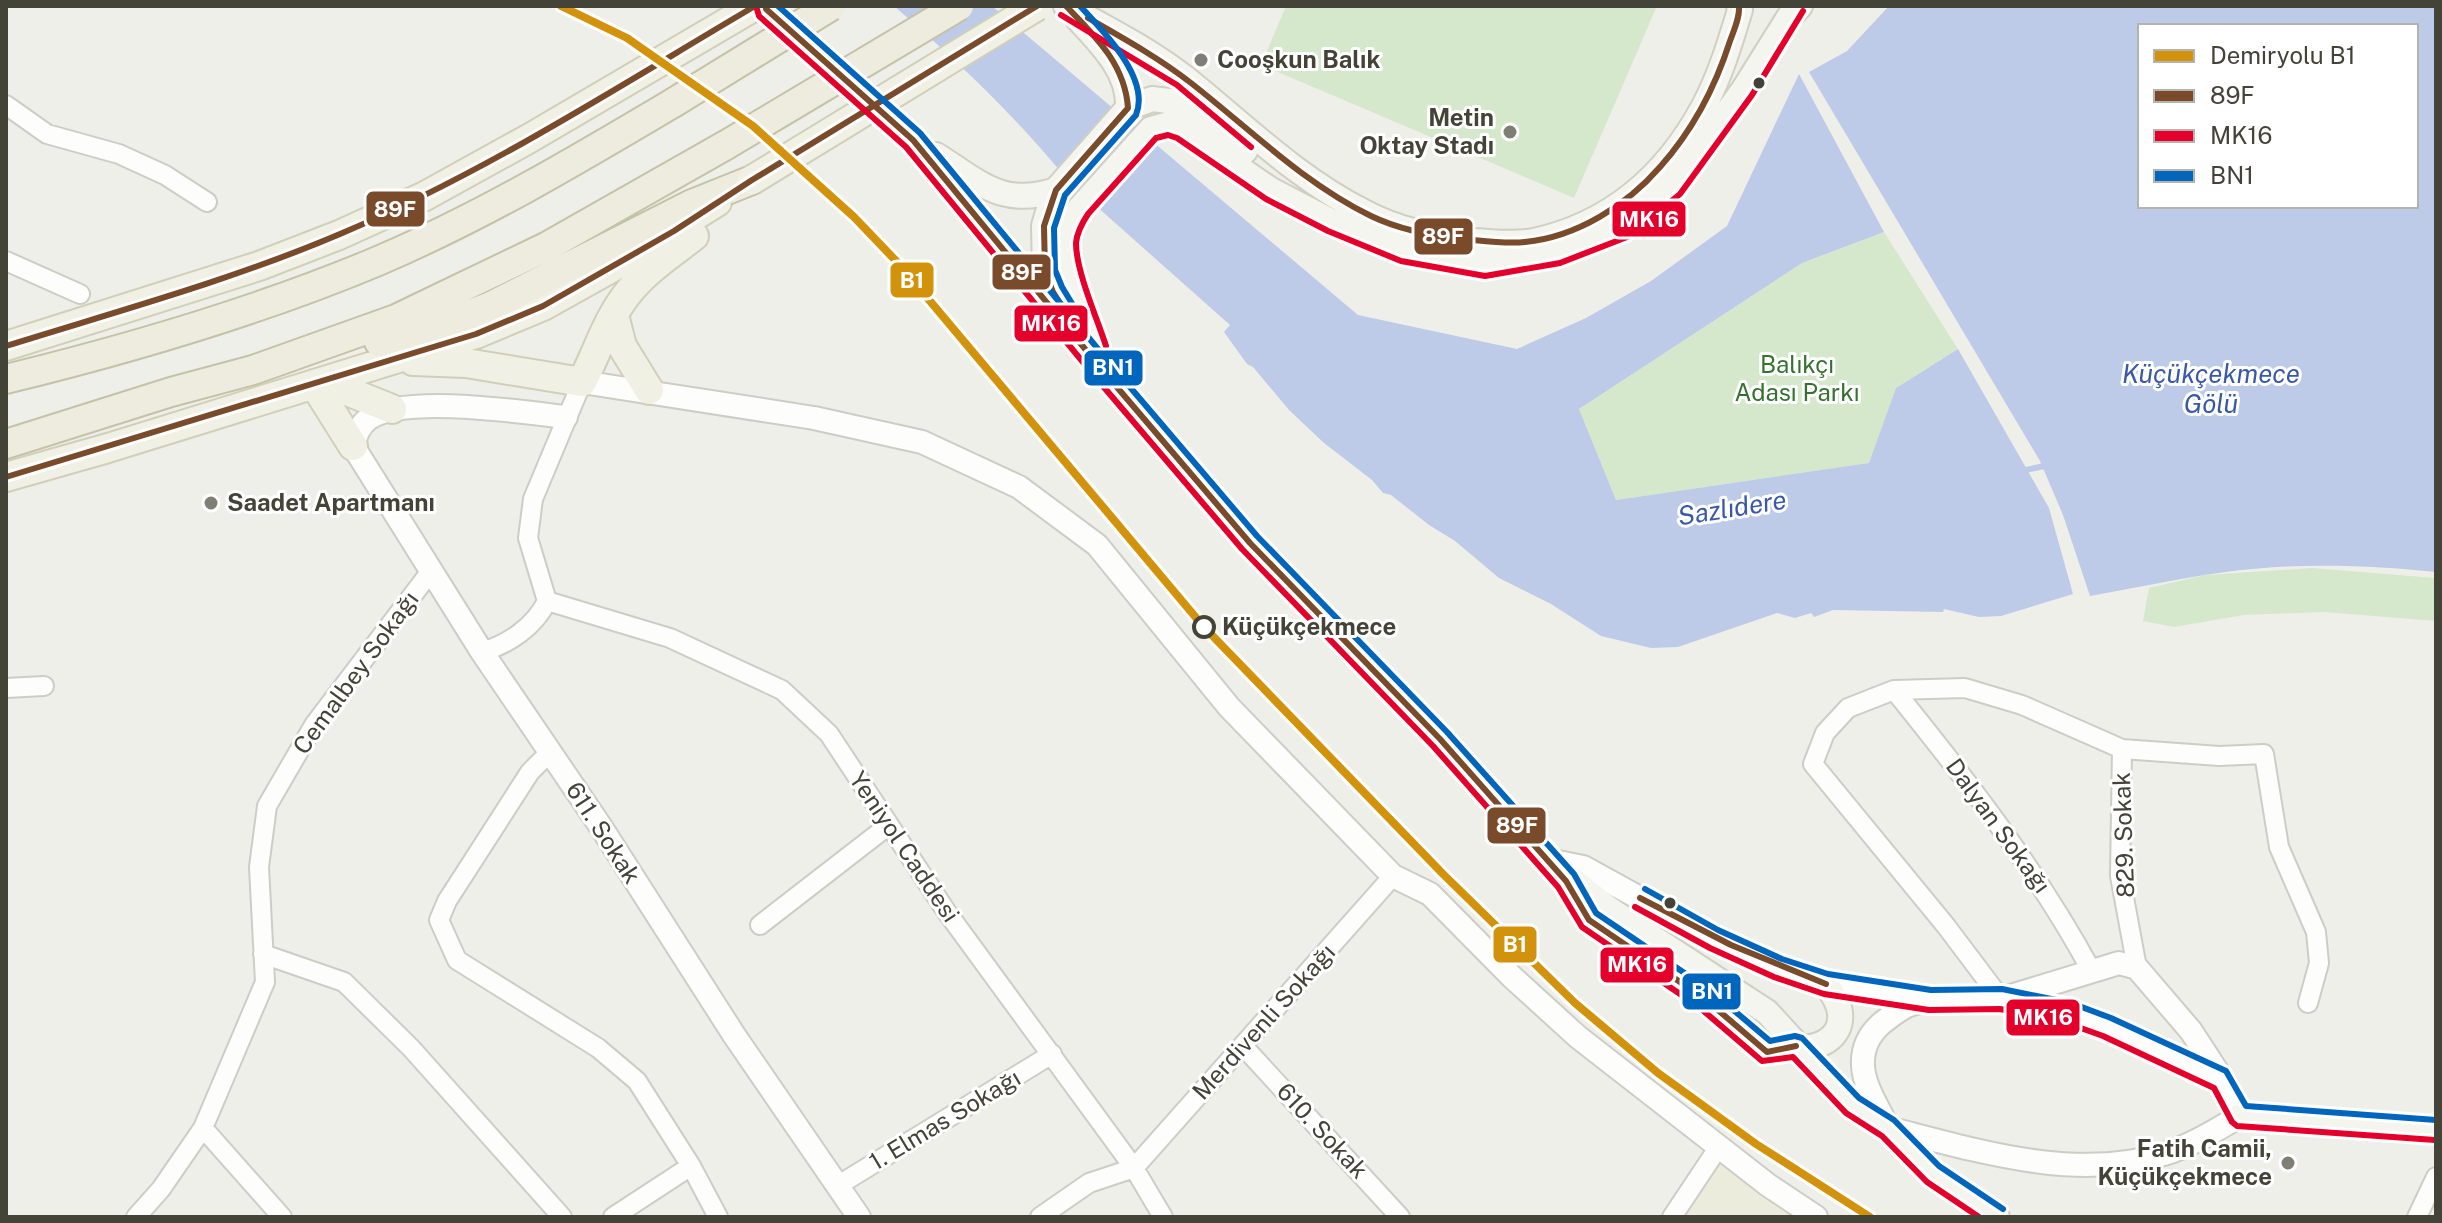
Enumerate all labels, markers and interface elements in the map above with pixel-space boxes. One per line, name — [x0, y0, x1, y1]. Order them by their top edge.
legend — [2138, 24, 2418, 208]
text: Demiryolu B1 — [2210, 41, 2355, 69]
place label: Cooşkun Balık — [1217, 45, 1380, 74]
marker: Cooşkun Balık — [1192, 51, 1210, 69]
unlabelled marker — [1751, 75, 1767, 91]
text: 89F — [2210, 81, 2255, 109]
place label: Metin Oktay Stadı — [1359, 103, 1494, 159]
text: MK16 — [2210, 121, 2272, 149]
marker: Metin Oktay Stadı — [1501, 123, 1519, 141]
text: BN1 — [2210, 161, 2254, 189]
line badge: 89F — [365, 190, 426, 228]
text: 89F — [374, 196, 416, 222]
line badge: MK16 — [1611, 200, 1687, 238]
text: MK16 — [1619, 206, 1679, 232]
line badge: 89F — [1413, 217, 1474, 256]
text: 89F — [1422, 223, 1464, 249]
line badge: 89F — [991, 253, 1052, 291]
text: 89F — [1001, 259, 1043, 285]
line badge: B1 — [889, 261, 935, 299]
text: B1 — [900, 267, 924, 293]
line badge: MK16 — [1013, 304, 1089, 343]
text: MK16 — [1021, 310, 1081, 336]
line badge: BN1 — [1083, 349, 1144, 387]
park label: Balıkçı Adası Parkı — [1735, 350, 1859, 406]
text: BN1 — [1092, 354, 1134, 380]
water label: Küçükçekmece Gölü — [2122, 358, 2300, 419]
water label: Sazlıdere — [1675, 484, 1788, 531]
place label: Saadet Apartmanı — [227, 488, 435, 516]
marker: Saadet Apartmanı — [202, 494, 220, 512]
street label: Cemalbey Sokağı — [287, 586, 424, 759]
place label: Küçükçekmece — [1222, 612, 1396, 641]
marker: Küçükçekmece — [1193, 616, 1215, 638]
street label: Dalyan Sokağı — [1941, 753, 2057, 898]
street label: Yeniyol Caddesi — [844, 766, 966, 927]
street label: 829. Sokak — [2107, 772, 2139, 898]
street label: 611. Sokak — [561, 777, 647, 888]
line badge: 89F — [1486, 806, 1547, 845]
text: 89F — [1496, 812, 1538, 838]
unlabelled marker — [1662, 895, 1678, 911]
line badge: B1 — [1492, 925, 1538, 964]
text: B1 — [1503, 931, 1527, 957]
street label: Merdivenli Sokağı — [1186, 938, 1340, 1105]
line badge: MK16 — [1599, 946, 1675, 984]
text: MK16 — [1607, 951, 1667, 977]
line badge: BN1 — [1681, 972, 1742, 1011]
text: BN1 — [1691, 978, 1733, 1004]
line badge: MK16 — [2005, 998, 2081, 1037]
text: MK16 — [2013, 1004, 2073, 1030]
street label: 1. Elmas Sokağı — [864, 1063, 1025, 1175]
street label: 610. Sokak — [1272, 1077, 1374, 1184]
place label: Fatih Camii, Küçükçekmece — [2098, 1134, 2272, 1191]
marker: Fatih Camii, Küçükçekmece — [2279, 1154, 2297, 1172]

